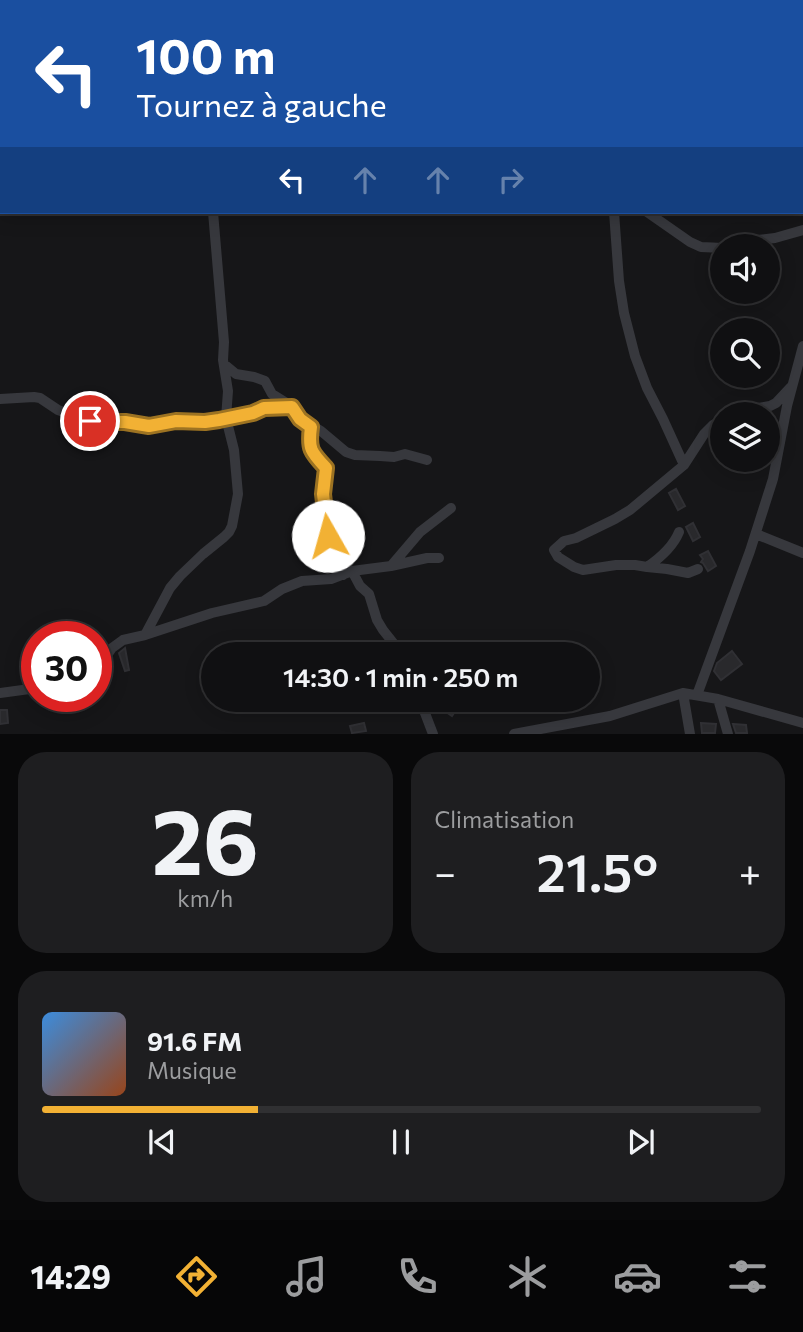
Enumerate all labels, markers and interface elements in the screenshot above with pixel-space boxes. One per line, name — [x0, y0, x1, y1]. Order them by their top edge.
text: 100 m — [136, 24, 275, 84]
icon: left — [21, 28, 112, 119]
text: Tournez à gauche — [136, 84, 387, 124]
icon: left — [273, 161, 311, 199]
icon: ahead — [346, 161, 384, 199]
icon: ahead — [419, 161, 457, 199]
icon: right — [492, 161, 530, 199]
map controls — [710, 234, 780, 472]
button: sound — [710, 234, 780, 304]
button: search — [710, 318, 780, 388]
pin — [60, 391, 120, 451]
icon: arrive — [71, 402, 109, 440]
button: layers — [710, 402, 780, 472]
position arrow — [291, 499, 365, 573]
speed limit sign: 30 — [21, 621, 112, 712]
text: 14:30 · 1 min · 250 m — [283, 661, 518, 692]
text: 26 — [152, 782, 259, 894]
text: Climatisation — [435, 805, 574, 833]
text: 21.5° — [537, 839, 658, 903]
text: − — [435, 848, 456, 895]
text: + — [739, 848, 761, 895]
text: km/h — [177, 884, 233, 912]
text: 91.6 FM — [147, 1025, 242, 1056]
text: Musique — [147, 1056, 237, 1084]
icon: previous — [143, 1123, 181, 1161]
icon: pause — [382, 1123, 420, 1161]
icon: next — [622, 1123, 660, 1161]
icon: directions — [172, 1252, 221, 1301]
icon: music — [282, 1252, 331, 1301]
icon: phone — [393, 1252, 442, 1301]
icon: climate — [503, 1252, 552, 1301]
icon: car — [613, 1252, 662, 1301]
icon: filters — [723, 1252, 772, 1301]
text: 14:29 — [31, 1256, 111, 1296]

